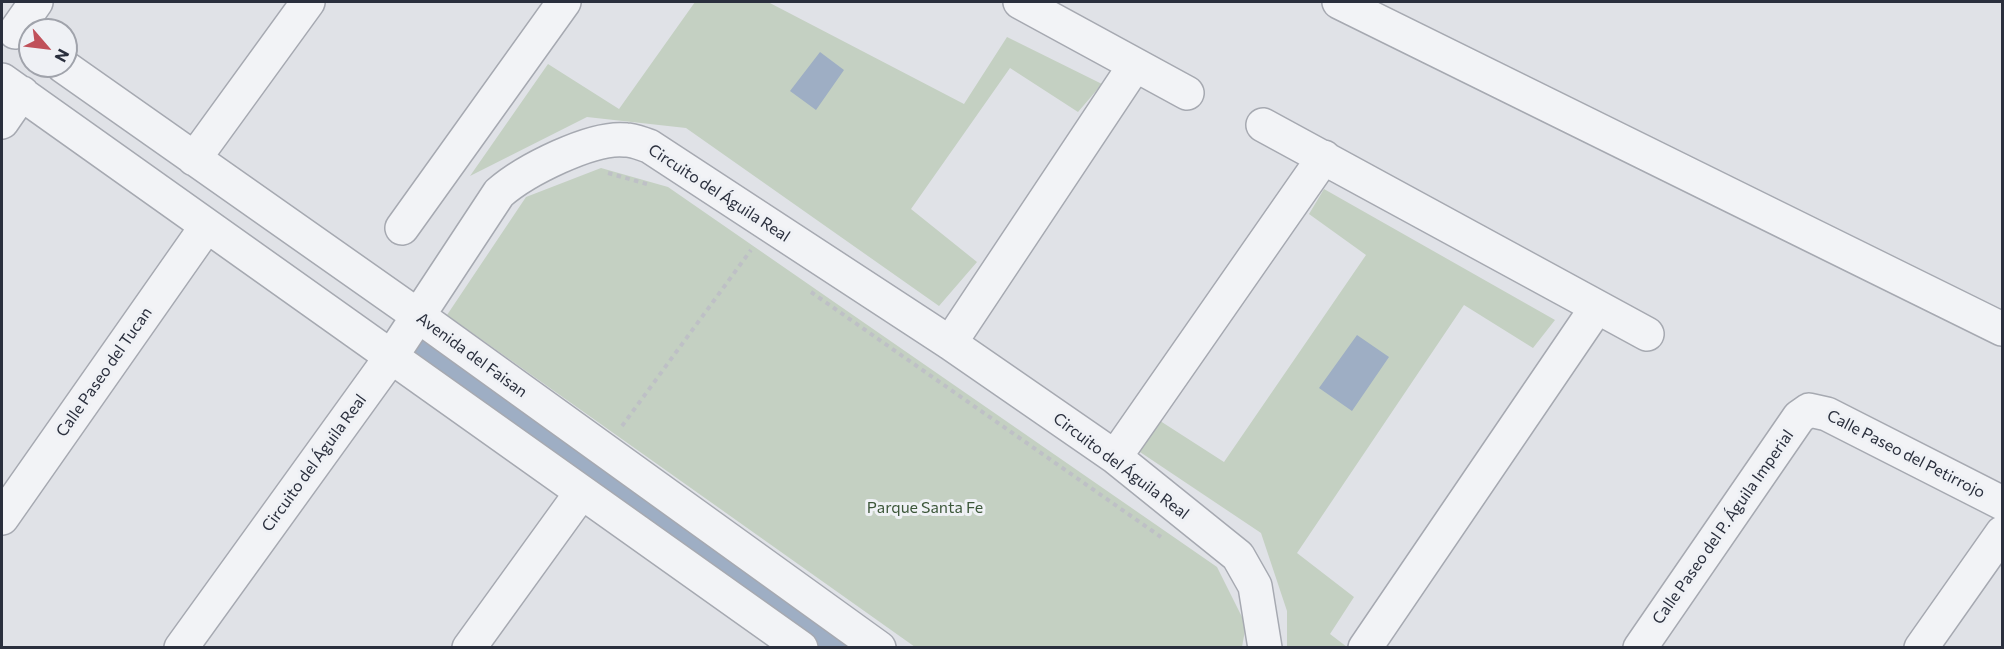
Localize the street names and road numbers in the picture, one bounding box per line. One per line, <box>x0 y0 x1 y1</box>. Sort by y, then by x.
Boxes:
street label: Circuito del Águila Real <box>645 140 793 246</box>
street label: Calle Paseo del Tucan <box>52 303 156 441</box>
street label: Avenida del Faisan <box>413 309 531 401</box>
street label: Circuito del Águila Real <box>258 391 370 535</box>
street label: Calle Paseo del Petirrojo <box>1824 406 1988 502</box>
street label: Circuito del Águila Real <box>1049 409 1193 523</box>
street label: Calle Paseo del P. Águila Imperial <box>1648 426 1798 628</box>

